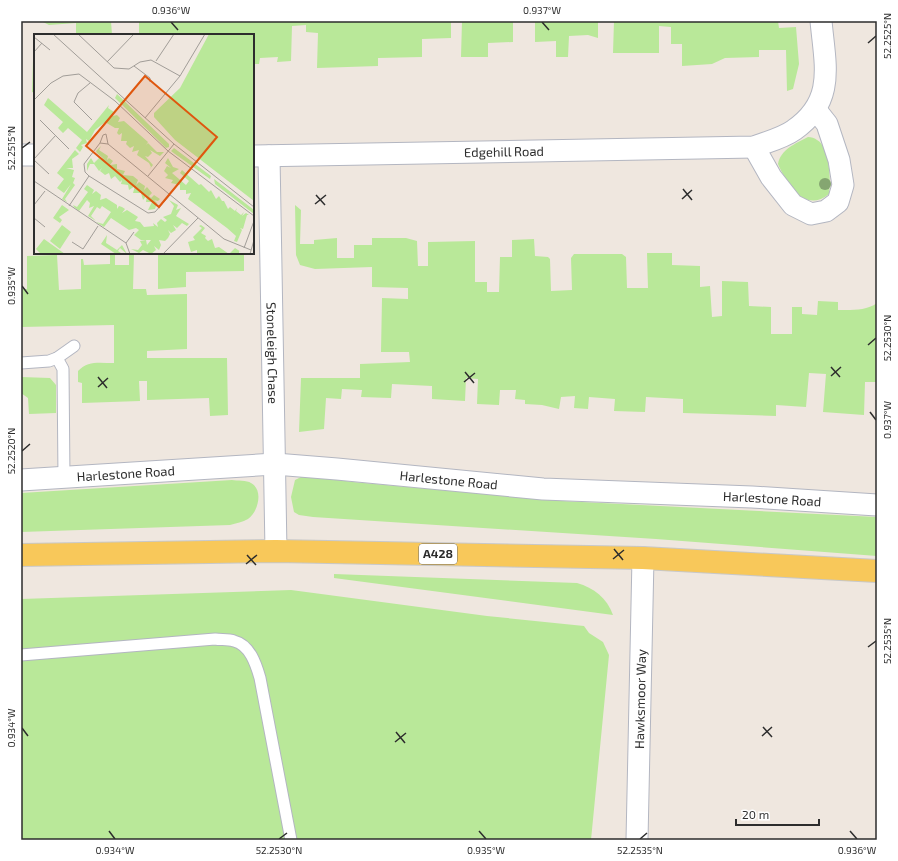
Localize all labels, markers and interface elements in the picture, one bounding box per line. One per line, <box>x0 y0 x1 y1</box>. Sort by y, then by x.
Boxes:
text: 0.936°W <box>152 4 191 16</box>
text: 0.937°W <box>523 4 561 16</box>
text: 52.2525°N <box>881 13 893 59</box>
inset map <box>34 34 254 254</box>
text: 52.2515°N <box>5 126 17 170</box>
street label: Edgehill Road <box>464 143 544 160</box>
text: 0.935°W <box>5 266 17 305</box>
street label: Stoneleigh Chase <box>264 302 281 404</box>
text: 52.2530°N <box>881 315 893 361</box>
text: 0.937°W <box>881 401 893 439</box>
text: 52.2520°N <box>5 428 17 474</box>
street label: Harlestone Road <box>76 462 175 484</box>
street label: Harlestone Road <box>399 467 498 493</box>
street label: Harlestone Road <box>723 488 822 509</box>
road number: A428 <box>419 544 457 564</box>
text: 52.2535°N <box>881 618 893 664</box>
street label: Hawksmoor Way <box>631 649 649 749</box>
text: 0.934°W <box>5 708 17 747</box>
scale bar <box>736 801 819 827</box>
text: 20 m <box>742 807 769 821</box>
text: 0.934°W <box>96 844 135 856</box>
text: 52.2530°N <box>256 844 302 856</box>
text: 0.935°W <box>467 844 506 856</box>
text: 52.2535°N <box>617 844 663 856</box>
text: 0.936°W <box>838 844 877 856</box>

